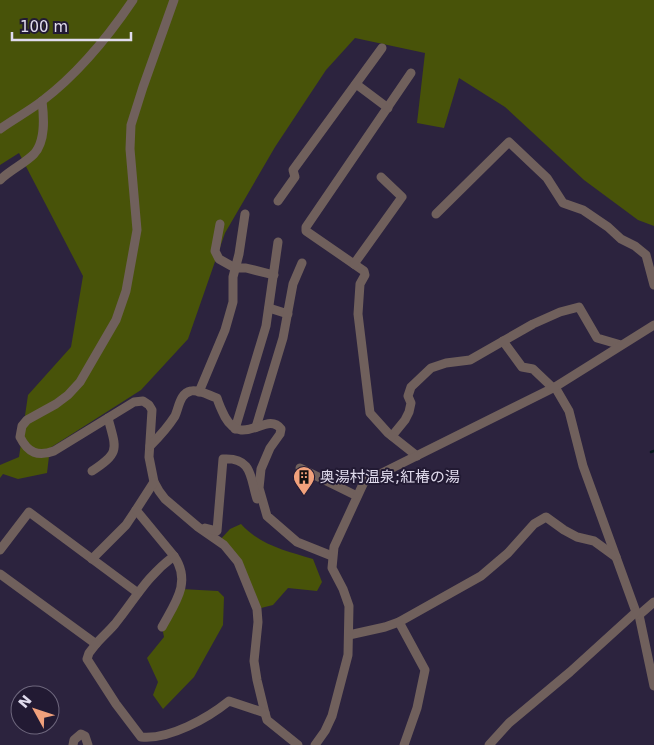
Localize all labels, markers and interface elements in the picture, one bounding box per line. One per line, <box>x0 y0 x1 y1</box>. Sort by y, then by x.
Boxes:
scale bar <box>12 10 131 42</box>
text: 100 m <box>20 18 68 36</box>
building icon: 奥湯村温泉;紅椿の湯 <box>292 465 316 496</box>
place label: 奥湯村温泉;紅椿の湯 <box>320 468 460 486</box>
north arrow <box>10 685 60 735</box>
text: N <box>15 692 35 711</box>

